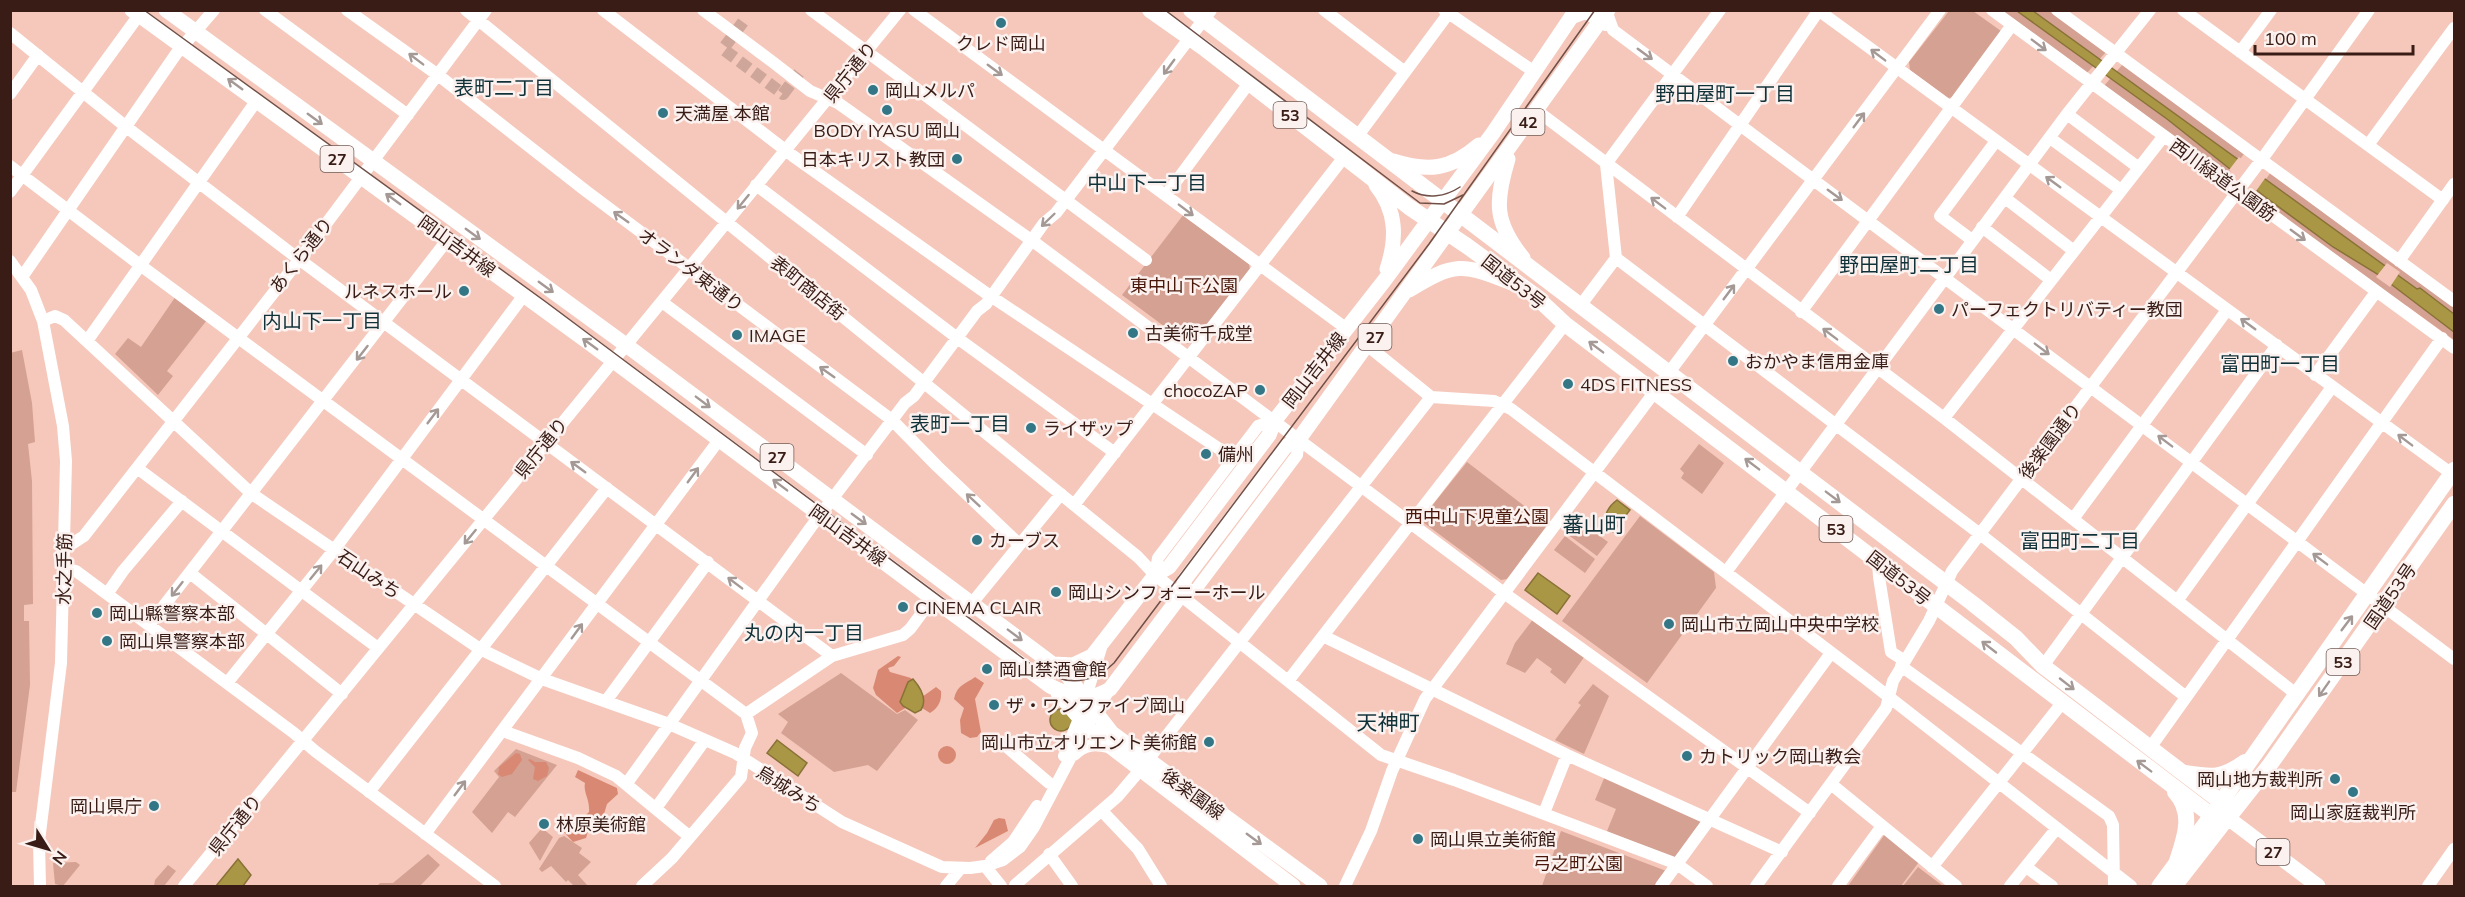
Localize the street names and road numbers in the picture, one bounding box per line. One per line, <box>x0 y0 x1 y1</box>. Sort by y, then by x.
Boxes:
street label: 県庁通り <box>818 37 882 107</box>
road number: 53 <box>1274 102 1306 128</box>
road number: 42 <box>1512 109 1544 135</box>
street label: 西川緑道公園筋 <box>2165 134 2281 226</box>
road number: 27 <box>320 146 354 172</box>
street label: 岡山吉井線 <box>414 210 500 282</box>
street label: あくら通り <box>264 212 338 298</box>
street label: オランダ東通り <box>634 223 748 317</box>
street label: 国道53号 <box>1477 250 1551 314</box>
street label: 表町商店街 <box>766 251 850 325</box>
road number: 27 <box>1358 324 1392 350</box>
street label: 岡山吉井線 <box>1277 327 1351 413</box>
street label: 後楽園通り <box>2014 398 2086 484</box>
street label: 県庁通り <box>509 413 573 483</box>
road number: 27 <box>760 444 794 470</box>
street label: 岡山吉井線 <box>805 499 891 571</box>
road number: 53 <box>1820 516 1852 542</box>
street label: 水之手筋 <box>52 533 76 605</box>
street label: 石山みち <box>333 544 405 604</box>
street label: 国道53号 <box>1862 546 1936 610</box>
street label: 国道53号 <box>2359 558 2421 634</box>
road number: 53 <box>2326 649 2360 675</box>
street label: 烏城みち <box>752 760 826 818</box>
street label: 後楽園線 <box>1157 764 1229 824</box>
street label: 県庁通り <box>203 790 267 860</box>
road number: 27 <box>2256 839 2290 865</box>

